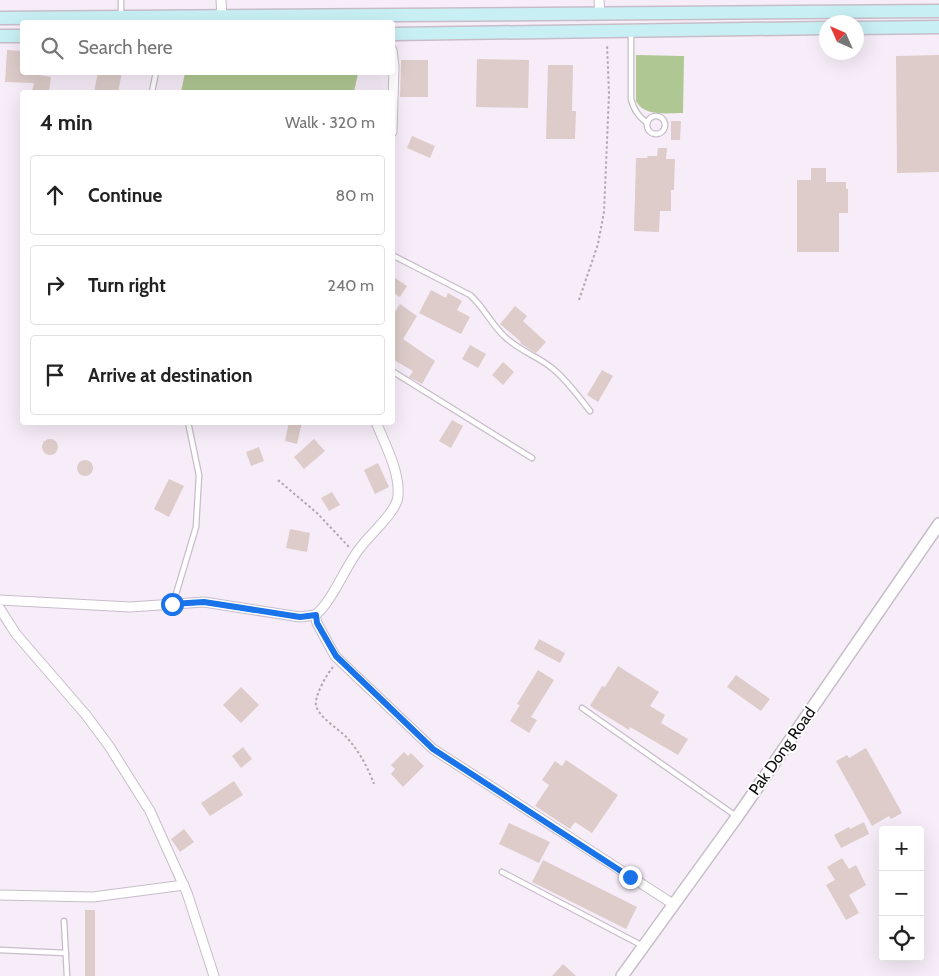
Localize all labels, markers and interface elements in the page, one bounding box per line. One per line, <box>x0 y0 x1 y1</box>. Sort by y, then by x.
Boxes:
north arrow <box>819 15 864 60</box>
search box <box>20 20 395 75</box>
icon: search <box>38 34 66 62</box>
text: Search here <box>78 36 172 59</box>
text: 4 min <box>40 110 93 135</box>
text: Walk · 320 m <box>285 113 375 132</box>
icon: ahead <box>41 181 69 209</box>
text: Continue <box>88 184 162 207</box>
text: 80 m <box>336 186 374 205</box>
icon: right <box>41 271 69 299</box>
text: Turn right <box>88 274 166 297</box>
text: 240 m <box>328 276 374 295</box>
icon: arrive <box>41 361 69 389</box>
text: Arrive at destination <box>88 364 252 387</box>
route start <box>161 593 184 616</box>
street label: Pak Dong Road <box>745 703 819 799</box>
map controls <box>879 826 924 961</box>
button: + <box>879 826 924 871</box>
route end <box>619 866 642 889</box>
button: − <box>879 871 924 916</box>
button: locate <box>879 916 924 961</box>

